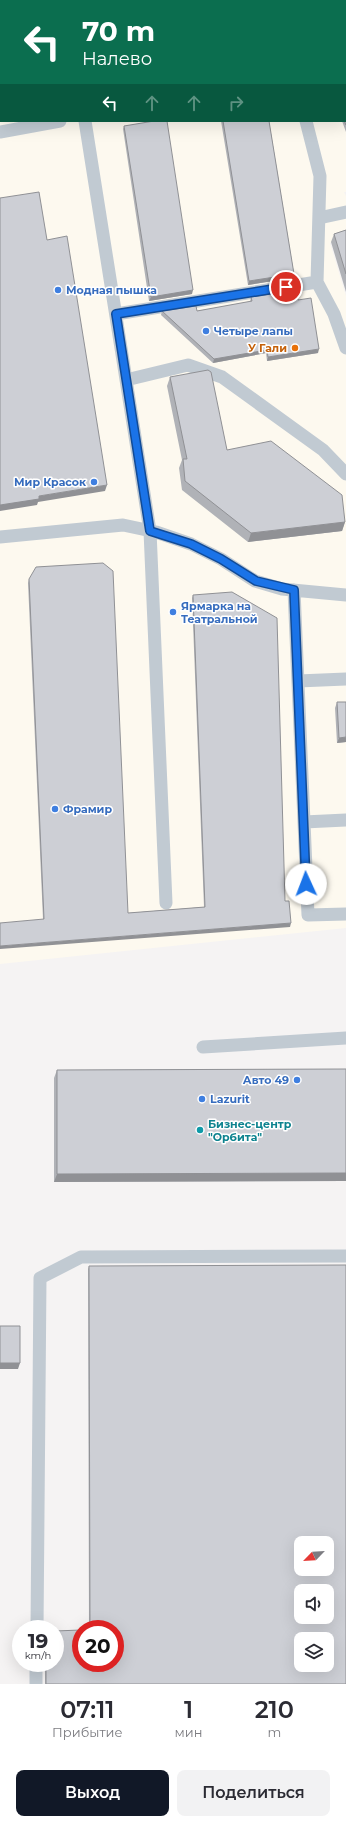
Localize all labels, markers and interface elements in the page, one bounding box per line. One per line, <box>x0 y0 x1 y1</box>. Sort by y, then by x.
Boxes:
text: 70 m <box>82 14 155 48</box>
icon: left <box>16 16 68 68</box>
text: Налево <box>82 48 152 70</box>
icon: left <box>99 92 121 114</box>
icon: ahead <box>141 92 163 114</box>
icon: ahead <box>183 92 205 114</box>
icon: right <box>225 92 247 114</box>
pin <box>269 270 303 304</box>
icon: arrive <box>275 276 297 298</box>
place label: Модная пышка <box>66 283 157 297</box>
marker: Модная пышка <box>53 285 63 295</box>
place label: Четыре лапы <box>214 324 293 338</box>
marker: Четыре лапы <box>201 326 211 336</box>
place label: У Гали <box>248 341 287 355</box>
marker: У Гали <box>290 343 300 353</box>
place label: Мир Красок <box>14 475 87 489</box>
marker: Мир Красок <box>89 477 99 487</box>
place label: Ярмарка на Театральной <box>181 599 258 626</box>
marker: Ярмарка на Театральной <box>168 607 178 617</box>
place label: Фрамир <box>63 802 112 816</box>
marker: Фрамир <box>50 804 60 814</box>
position arrow <box>285 863 327 905</box>
place label: Авто 49 <box>243 1073 289 1087</box>
marker: Авто 49 <box>292 1075 302 1085</box>
place label: Lazurit <box>210 1092 250 1106</box>
marker: Lazurit <box>197 1094 207 1104</box>
place label: Бизнес-центр "Орбита" <box>208 1117 292 1144</box>
marker: Бизнес-центр "Орбита" <box>195 1125 205 1135</box>
north arrow <box>294 1536 334 1576</box>
map controls <box>294 1536 334 1672</box>
button: sound <box>294 1584 334 1624</box>
speed limit sign: 20 <box>72 1620 124 1672</box>
text: 19 <box>28 1629 48 1653</box>
button: layers <box>294 1632 334 1672</box>
text: km/h <box>25 1649 51 1662</box>
text: 07:11 <box>60 1695 114 1724</box>
text: 1 <box>184 1695 193 1724</box>
text: 210 <box>255 1695 294 1724</box>
text: Прибытие <box>52 1724 123 1740</box>
text: мин <box>175 1724 203 1740</box>
text: m <box>267 1724 281 1740</box>
button: Выход <box>16 1770 169 1816</box>
button: Поделиться <box>177 1770 330 1816</box>

